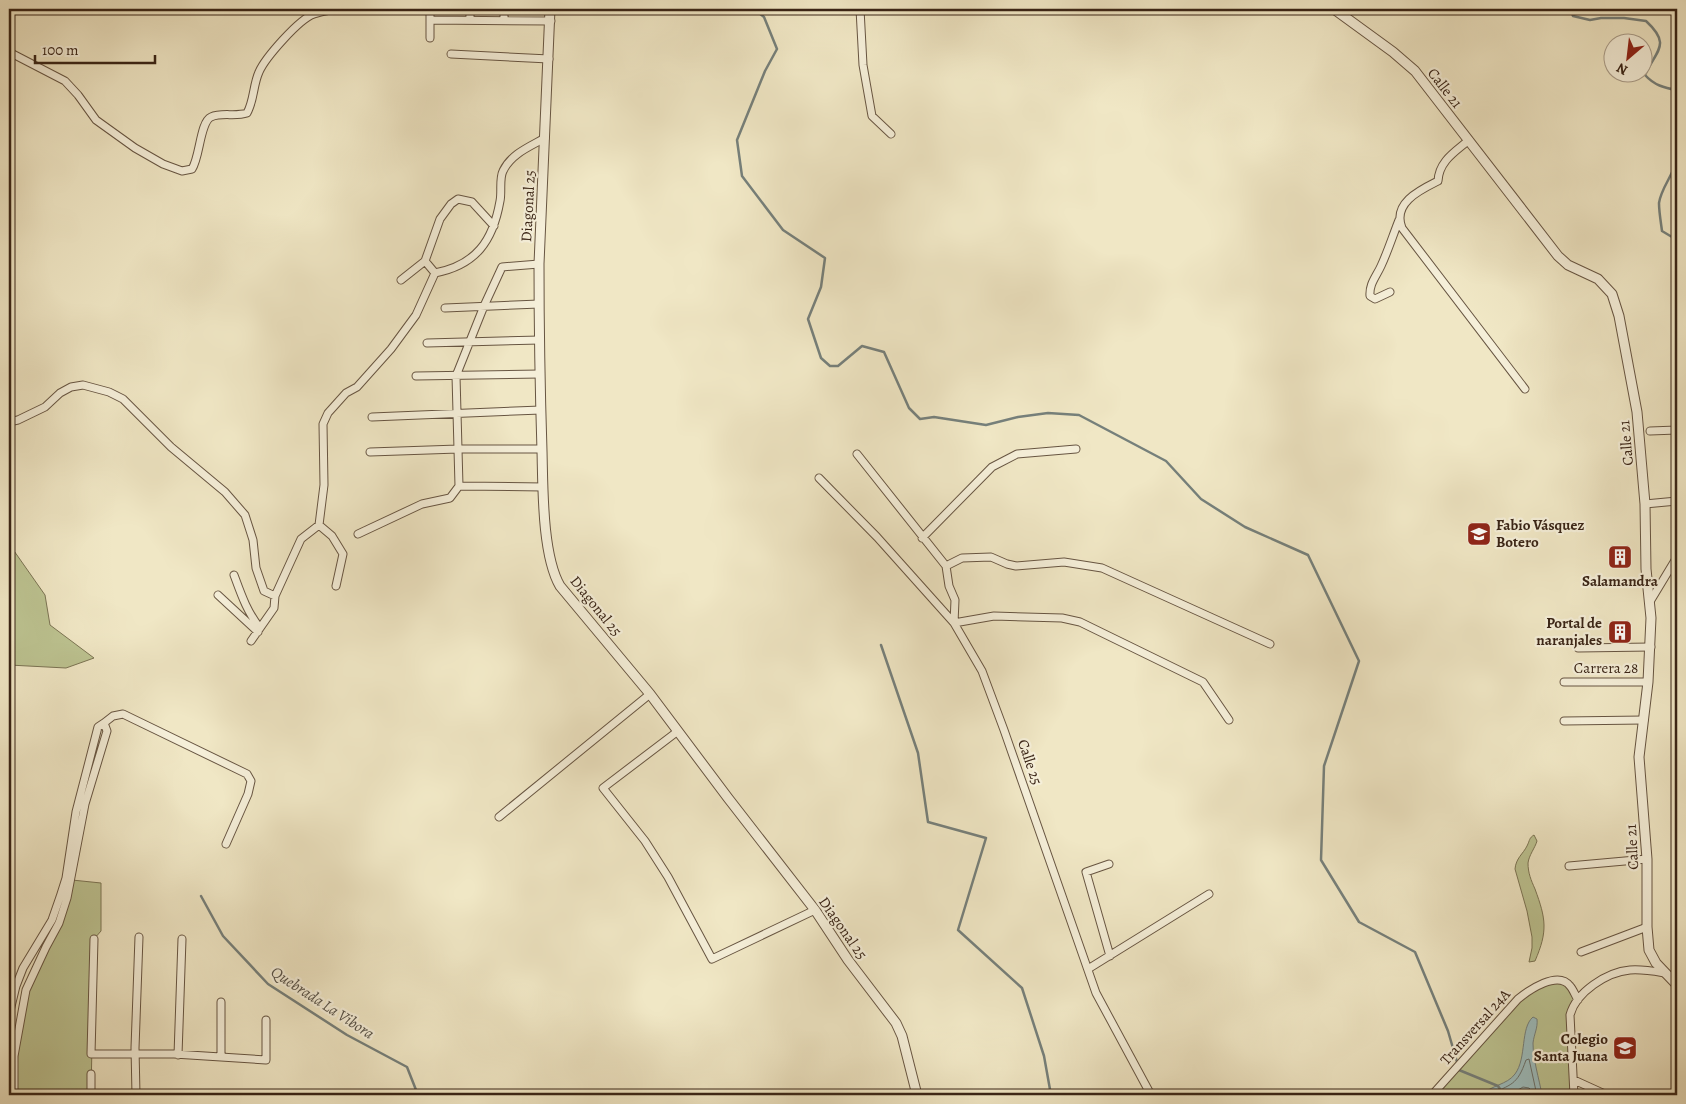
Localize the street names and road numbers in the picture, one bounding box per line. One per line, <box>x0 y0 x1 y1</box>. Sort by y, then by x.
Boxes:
street label: Calle 21 <box>1423 64 1467 112</box>
street label: Diagonal 25 <box>516 169 540 243</box>
street label: Calle 21 <box>1614 419 1638 467</box>
street label: Diagonal 25 <box>566 572 626 640</box>
street label: Carrera 28 <box>1574 658 1638 678</box>
street label: Calle 25 <box>1013 737 1047 787</box>
street label: Calle 21 <box>1621 824 1643 870</box>
street label: Diagonal 25 <box>814 893 872 963</box>
street label: Transversal 24A <box>1436 985 1515 1069</box>

